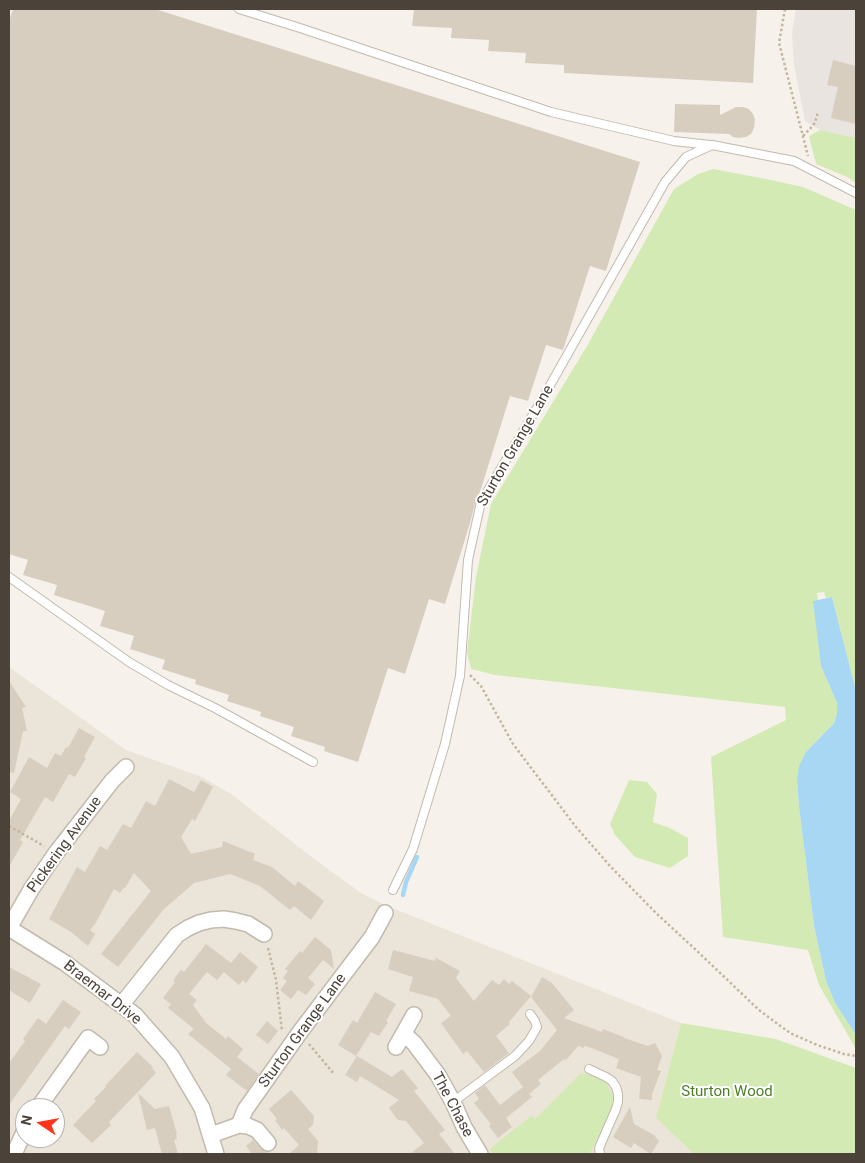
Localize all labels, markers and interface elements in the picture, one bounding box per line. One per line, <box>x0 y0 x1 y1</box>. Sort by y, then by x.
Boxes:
street label: Sturton Grange Lane <box>474 382 558 510</box>
street label: Pickering Avenue <box>24 793 106 897</box>
street label: Braemar Drive <box>59 957 145 1029</box>
street label: Sturton Grange Lane <box>255 970 351 1092</box>
street label: The Chase <box>427 1070 477 1140</box>
park label: Sturton Wood <box>681 1083 773 1101</box>
north arrow <box>15 1098 65 1148</box>
text: N <box>17 1114 35 1127</box>

